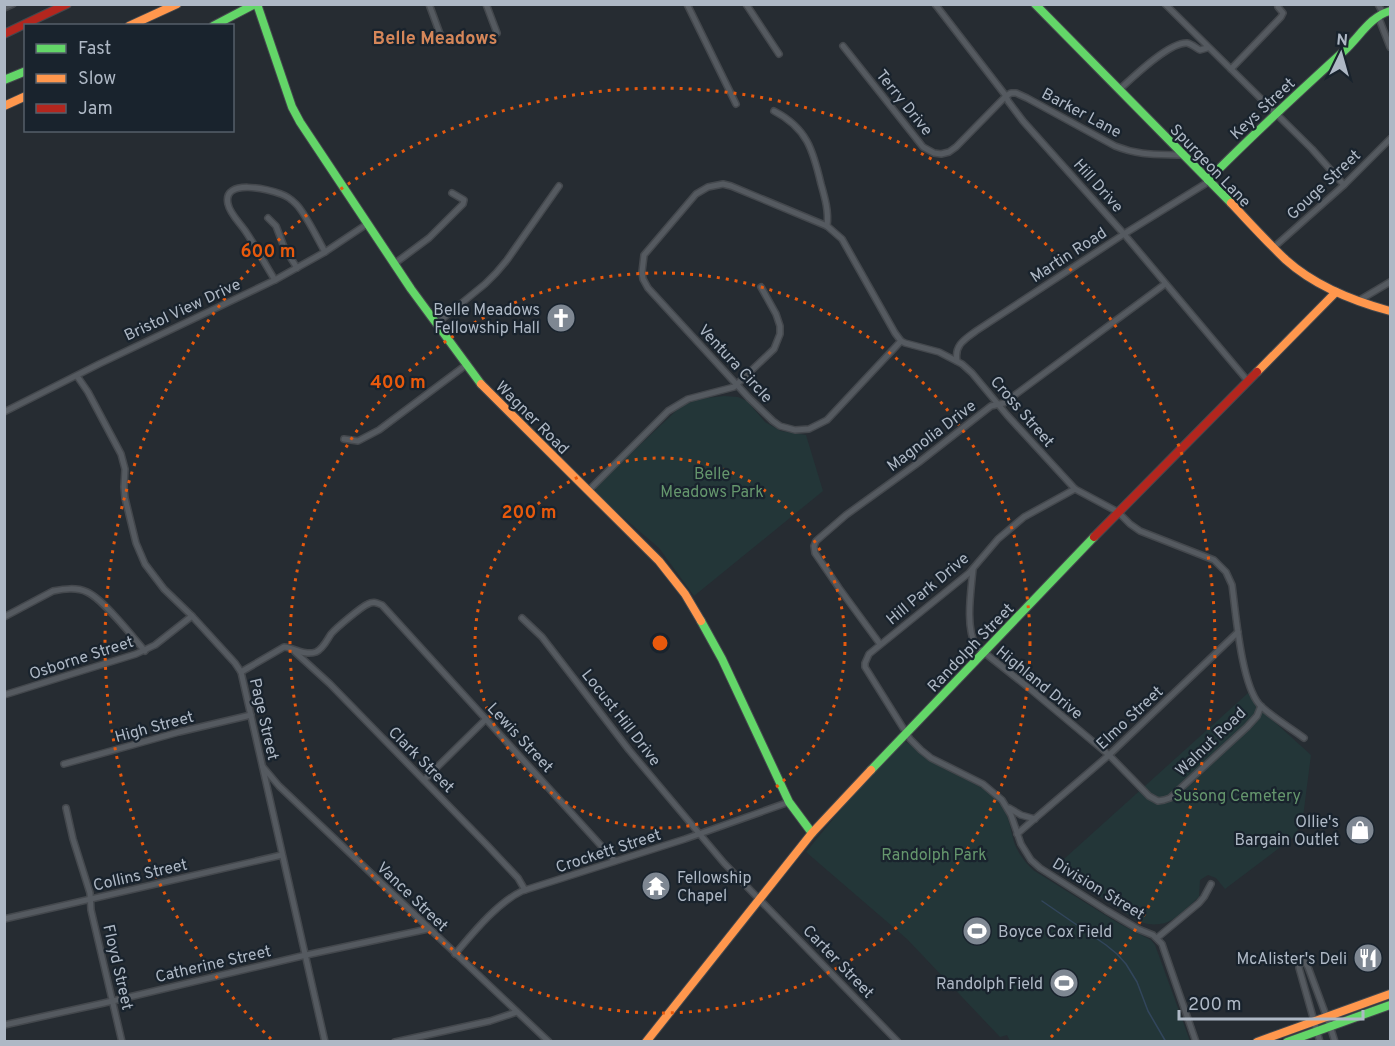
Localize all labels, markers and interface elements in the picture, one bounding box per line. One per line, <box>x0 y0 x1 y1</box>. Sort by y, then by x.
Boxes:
legend <box>24 24 234 132</box>
north arrow <box>1311 24 1371 84</box>
district label: Belle Meadows <box>373 28 497 51</box>
text: N <box>1336 31 1349 52</box>
text: Fast <box>78 38 111 61</box>
street label: Terry Drive <box>871 66 936 140</box>
text: Slow <box>78 68 116 91</box>
street label: Keys Street <box>1227 74 1300 145</box>
street label: Barker Lane <box>1038 84 1124 143</box>
text: Jam <box>78 98 113 121</box>
street label: Spurgeon Lane <box>1165 120 1254 212</box>
street label: Gouge Street <box>1283 146 1366 225</box>
street label: Hill Drive <box>1068 155 1127 217</box>
street label: Martin Road <box>1027 224 1111 288</box>
text: 600 m <box>240 241 296 264</box>
street label: Bristol View Drive <box>121 275 244 347</box>
place label: Belle Meadows Fellowship Hall <box>433 301 540 339</box>
church icon: Belle Meadows Fellowship Hall <box>545 302 577 334</box>
street label: Ventura Circle <box>693 321 776 408</box>
text: 400 m <box>370 372 426 395</box>
street label: Cross Street <box>985 373 1058 452</box>
street label: Wagner Road <box>491 377 573 459</box>
street label: Magnolia Drive <box>884 397 981 477</box>
park label: Belle Meadows Park <box>660 465 764 503</box>
text: 200 m <box>501 502 557 525</box>
street label: Hill Park Drive <box>883 549 974 630</box>
street label: Randolph Street <box>924 600 1019 697</box>
street label: Osborne Street <box>27 633 136 685</box>
centre of rings <box>650 633 670 653</box>
street label: Highland Drive <box>991 642 1086 725</box>
street label: Locust Hill Drive <box>576 666 664 771</box>
street label: Page Street <box>244 676 282 763</box>
street label: Elmo Street <box>1093 682 1168 755</box>
street label: Lewis Street <box>482 699 557 777</box>
street label: Walnut Road <box>1172 704 1251 781</box>
street label: High Street <box>113 708 196 748</box>
street label: Clark Street <box>383 723 458 798</box>
park label: Susong Cemetery <box>1173 787 1301 807</box>
place label: Ollie's Bargain Outlet <box>1234 813 1339 851</box>
shop icon: Ollie's Bargain Outlet <box>1344 814 1376 846</box>
street label: Crockett Street <box>553 825 664 878</box>
park label: Randolph Park <box>881 846 987 866</box>
street label: Division Street <box>1048 854 1148 925</box>
street label: Collins Street <box>91 855 190 897</box>
street label: Vance Street <box>372 858 452 936</box>
place label: Fellowship Chapel <box>677 869 751 907</box>
temple icon: Fellowship Chapel <box>640 870 672 902</box>
sports icon: Boyce Cox Field <box>961 915 993 947</box>
street label: Carter Street <box>798 922 877 1003</box>
street label: Floyd Street <box>97 923 137 1012</box>
place label: Boyce Cox Field <box>998 923 1112 943</box>
street label: Catherine Street <box>154 942 273 988</box>
restaurant icon: McAlister's Deli <box>1352 942 1384 974</box>
place label: McAlister's Deli <box>1236 950 1347 970</box>
sports icon: Randolph Field <box>1048 967 1080 999</box>
place label: Randolph Field <box>936 975 1043 995</box>
scale bar <box>1179 983 1364 1021</box>
text: 200 m <box>1188 994 1241 1017</box>

